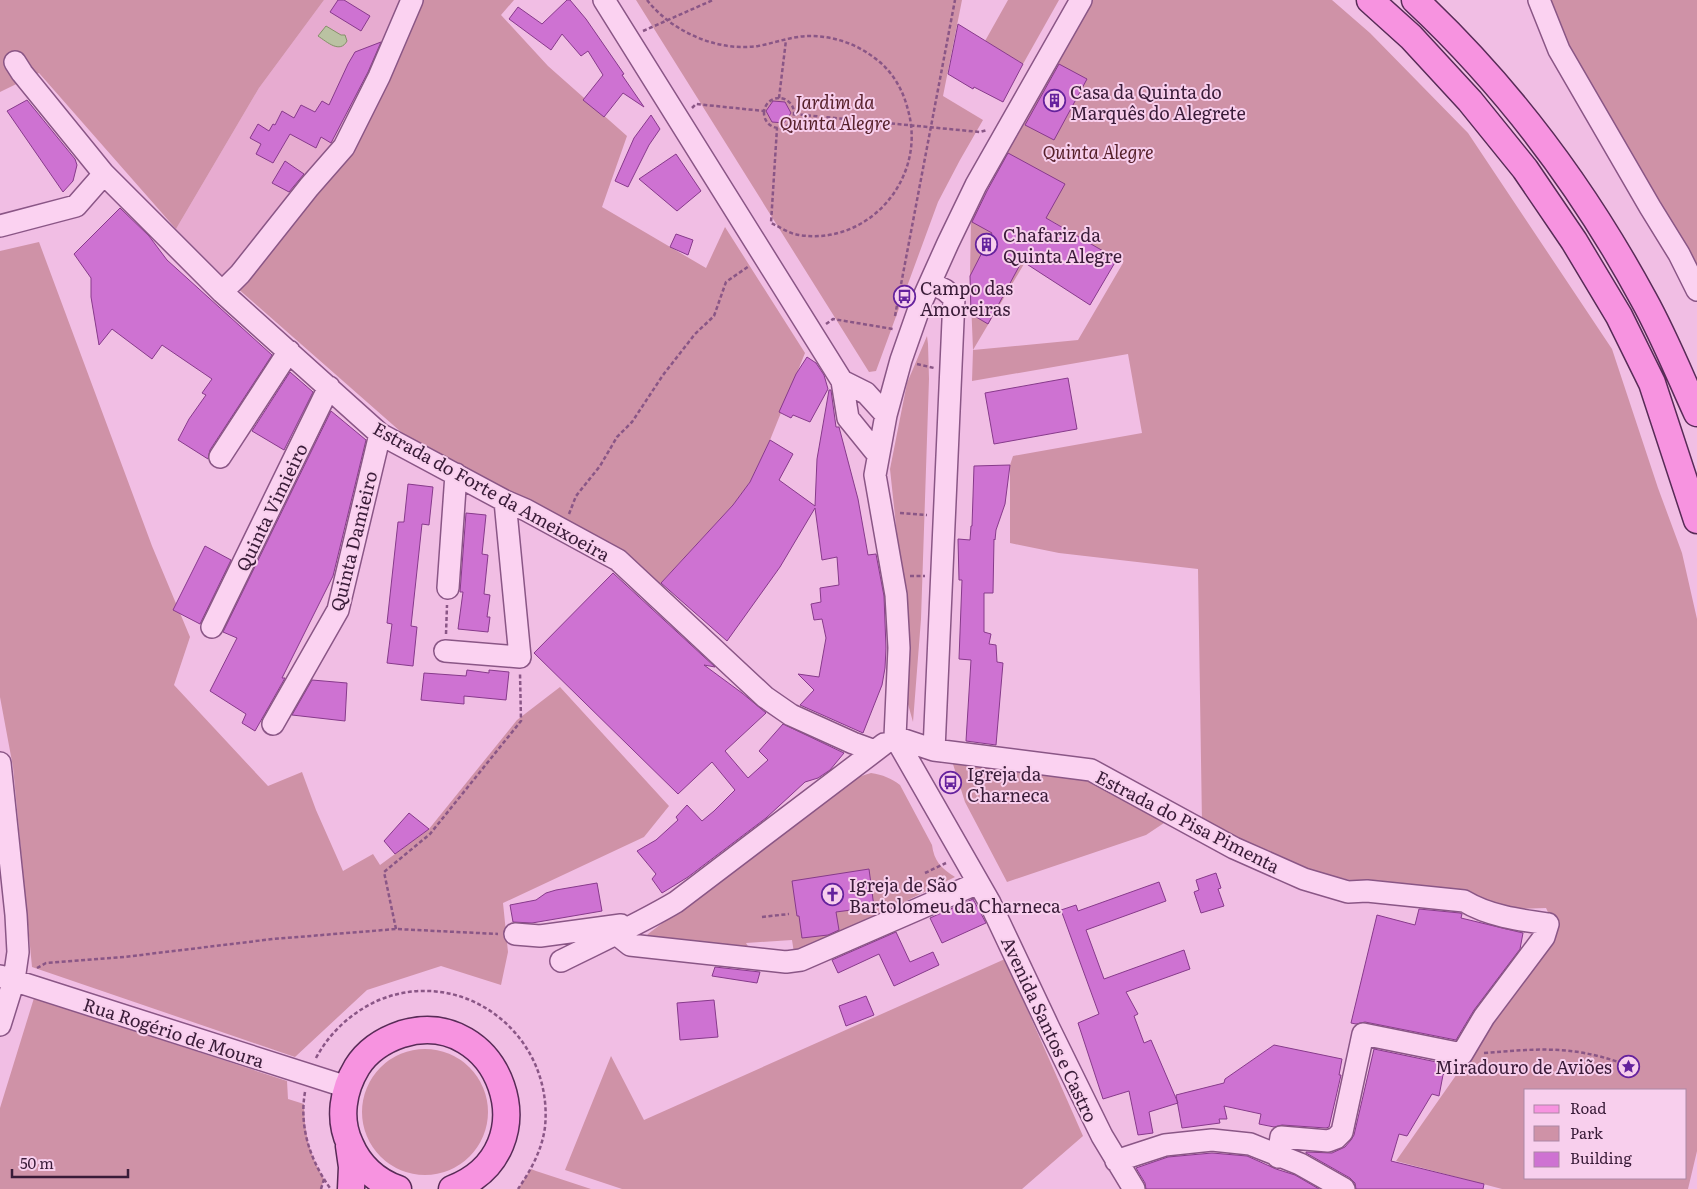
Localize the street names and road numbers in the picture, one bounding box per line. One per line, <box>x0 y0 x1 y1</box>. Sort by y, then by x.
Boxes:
street label: Estrada do Forte da Ameixoeira <box>369 414 616 568</box>
street label: Quinta Vimieiro <box>228 438 314 576</box>
street label: Quinta Damieiro <box>323 468 383 614</box>
street label: Estrada do Pisa Pimenta <box>1091 763 1285 879</box>
street label: Avenida Santos e Castro <box>995 932 1105 1126</box>
street label: Rua Rogério de Moura <box>80 990 268 1074</box>

